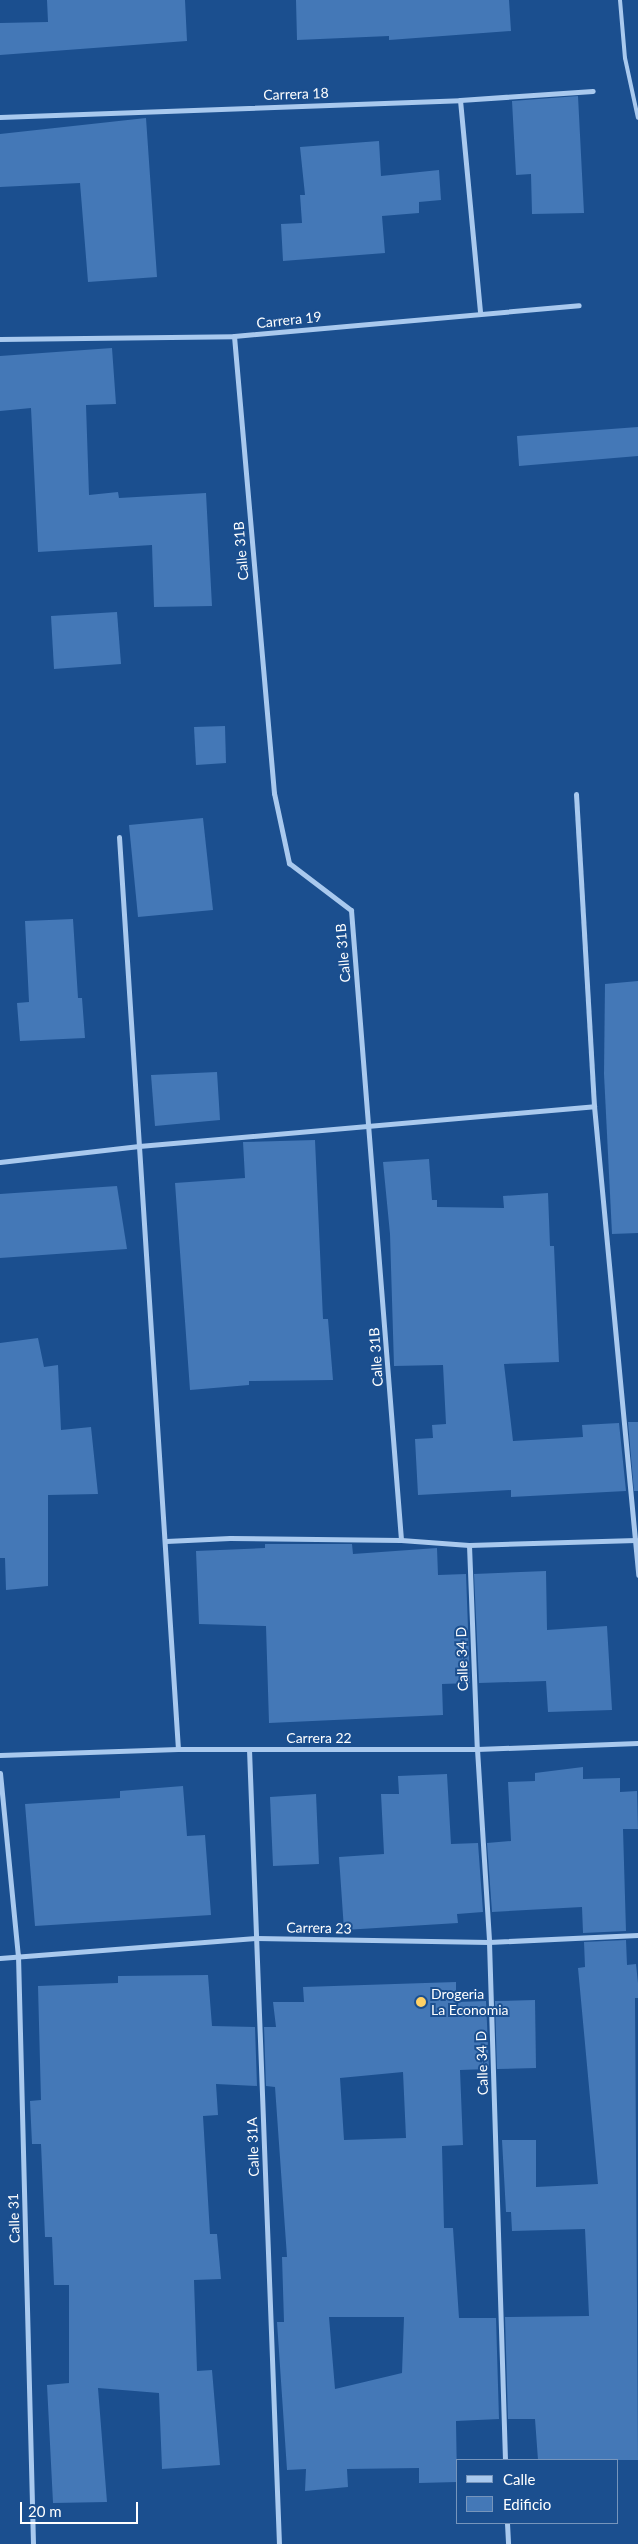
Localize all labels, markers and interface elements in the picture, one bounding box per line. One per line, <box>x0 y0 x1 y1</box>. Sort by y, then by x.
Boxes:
street label: Carrera 18 <box>263 84 329 104</box>
street label: Carrera 19 <box>256 308 322 332</box>
street label: Calle 31B <box>230 521 252 581</box>
street label: Calle 31B <box>332 923 354 983</box>
street label: Calle 31B <box>366 1327 386 1387</box>
street label: Calle 34 D <box>452 1627 472 1691</box>
street label: Carrera 22 <box>286 1730 352 1746</box>
street label: Carrera 23 <box>286 1919 352 1937</box>
place label: Drogeria La Economia <box>431 1986 509 2018</box>
marker: Drogeria La Economia <box>415 1996 427 2008</box>
street label: Calle 34 D <box>472 2031 492 2095</box>
street label: Calle 31A <box>244 2117 262 2177</box>
street label: Calle 31 <box>5 2193 23 2243</box>
legend <box>456 2459 618 2524</box>
text: Calle <box>503 2470 535 2488</box>
scale bar <box>22 2492 140 2524</box>
text: Edificio <box>503 2495 551 2513</box>
text: 20 m <box>28 2502 62 2520</box>

